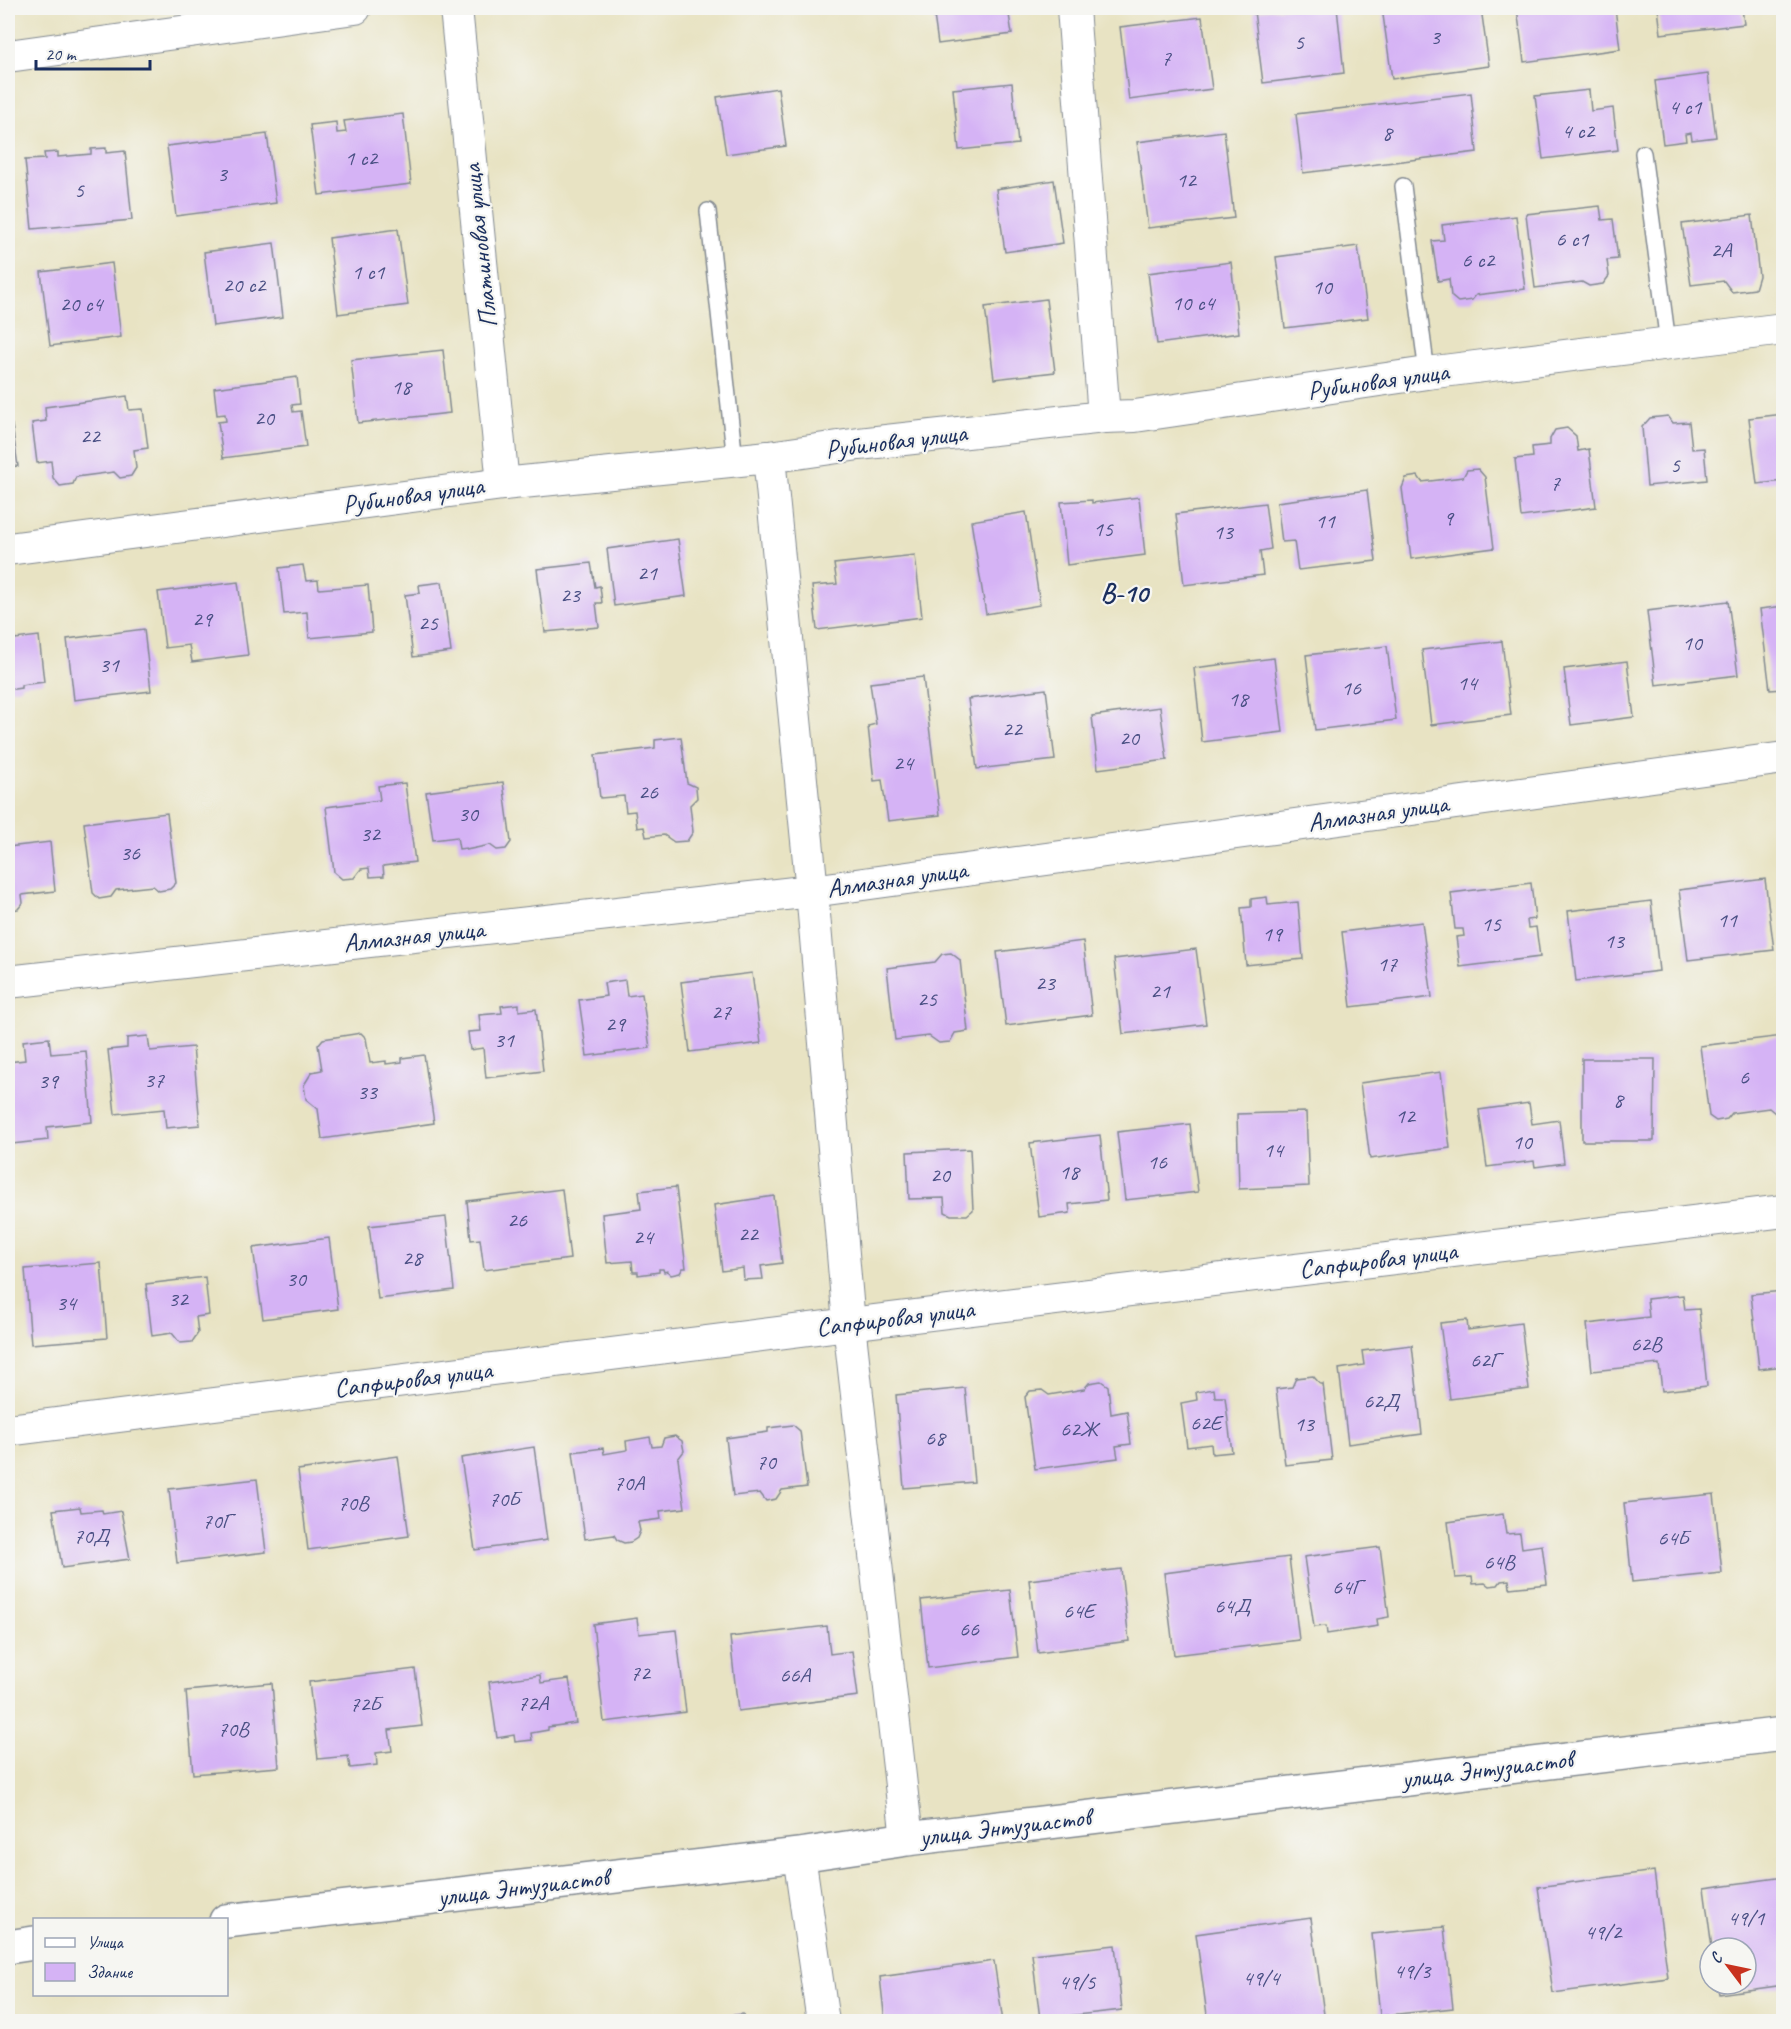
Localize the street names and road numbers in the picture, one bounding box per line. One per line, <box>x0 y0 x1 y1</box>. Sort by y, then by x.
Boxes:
street label: Платиновая улица <box>455 161 505 329</box>
street label: Рубиновая улица <box>1305 355 1452 407</box>
street label: Рубиновая улица <box>824 416 970 466</box>
street label: Рубиновая улица <box>340 469 487 521</box>
street label: Алмазная улица <box>1306 786 1453 839</box>
street label: Алмазная улица <box>825 852 972 905</box>
street label: Алмазная улица <box>342 912 488 960</box>
street label: Сапфировая улица <box>1297 1234 1460 1286</box>
street label: Сапфировая улица <box>814 1292 977 1344</box>
street label: Сапфировая улица <box>332 1353 495 1405</box>
street label: улица Энтузиастов <box>1398 1742 1579 1796</box>
street label: улица Энтузиастов <box>916 1800 1097 1854</box>
street label: улица Энтузиастов <box>434 1860 615 1914</box>

